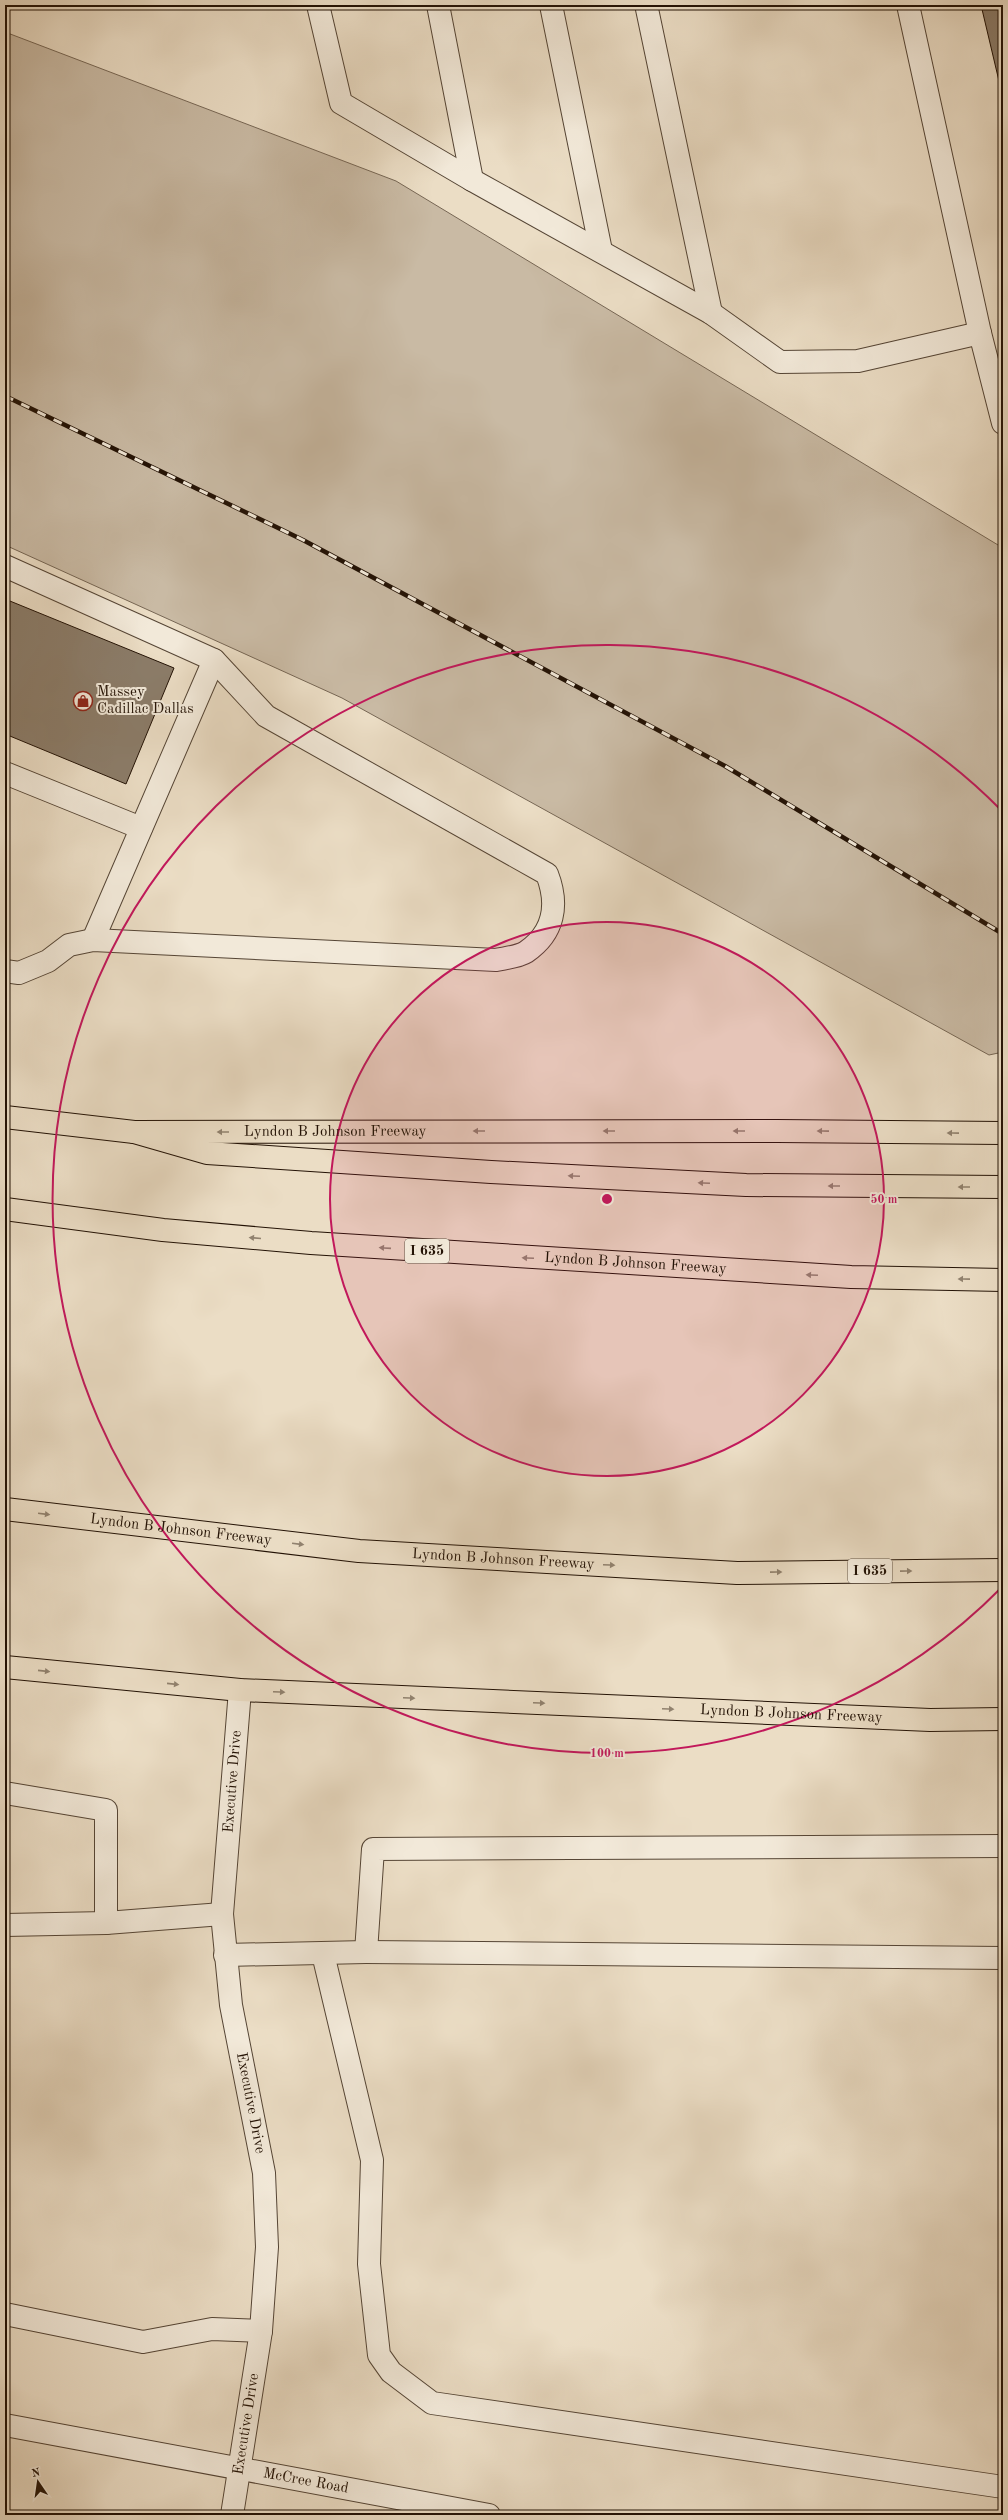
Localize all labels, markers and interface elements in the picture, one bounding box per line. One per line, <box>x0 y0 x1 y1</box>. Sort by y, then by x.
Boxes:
place label: Massey Cadillac Dallas <box>97 685 194 717</box>
shop icon: Massey Cadillac Dallas <box>72 690 94 712</box>
street label: Lyndon B Johnson Freeway <box>244 1124 427 1139</box>
one-way arrow <box>472 1128 485 1134</box>
one-way arrow <box>602 1128 615 1134</box>
one-way arrow <box>732 1128 745 1134</box>
one-way arrow <box>816 1128 829 1134</box>
one-way arrow <box>216 1129 229 1135</box>
one-way arrow <box>946 1130 959 1136</box>
one-way arrow <box>568 1173 580 1180</box>
one-way arrow <box>697 1180 710 1186</box>
one-way arrow <box>827 1183 840 1189</box>
one-way arrow <box>957 1184 970 1190</box>
centre of rings <box>600 1192 614 1206</box>
text: 50 m <box>871 1193 898 1206</box>
one-way arrow <box>249 1235 261 1242</box>
road number: I 635 <box>405 1239 449 1263</box>
one-way arrow <box>378 1245 391 1252</box>
street label: Lyndon B Johnson Freeway <box>544 1250 727 1277</box>
one-way arrow <box>522 1255 534 1262</box>
one-way arrow <box>806 1272 818 1279</box>
one-way arrow <box>957 1276 970 1282</box>
one-way arrow <box>38 1511 50 1517</box>
street label: Lyndon B Johnson Freeway <box>89 1512 272 1548</box>
one-way arrow <box>292 1541 304 1547</box>
street label: Lyndon B Johnson Freeway <box>412 1547 595 1572</box>
road number: I 635 <box>848 1559 892 1583</box>
one-way arrow <box>603 1562 615 1569</box>
one-way arrow <box>900 1568 913 1574</box>
one-way arrow <box>770 1569 783 1575</box>
one-way arrow <box>38 1668 50 1674</box>
one-way arrow <box>167 1680 179 1687</box>
one-way arrow <box>273 1689 286 1695</box>
one-way arrow <box>403 1694 415 1701</box>
one-way arrow <box>533 1700 546 1706</box>
street label: Lyndon B Johnson Freeway <box>700 1703 883 1725</box>
one-way arrow <box>662 1705 674 1712</box>
street label: Executive Drive <box>221 1730 244 1834</box>
text: 100 m <box>590 1748 624 1760</box>
street label: Executive Drive <box>233 2051 267 2155</box>
street label: Executive Drive <box>231 2372 262 2476</box>
north arrow <box>18 2462 58 2502</box>
street label: McCree Road <box>262 2466 350 2496</box>
text: N <box>31 2467 42 2480</box>

